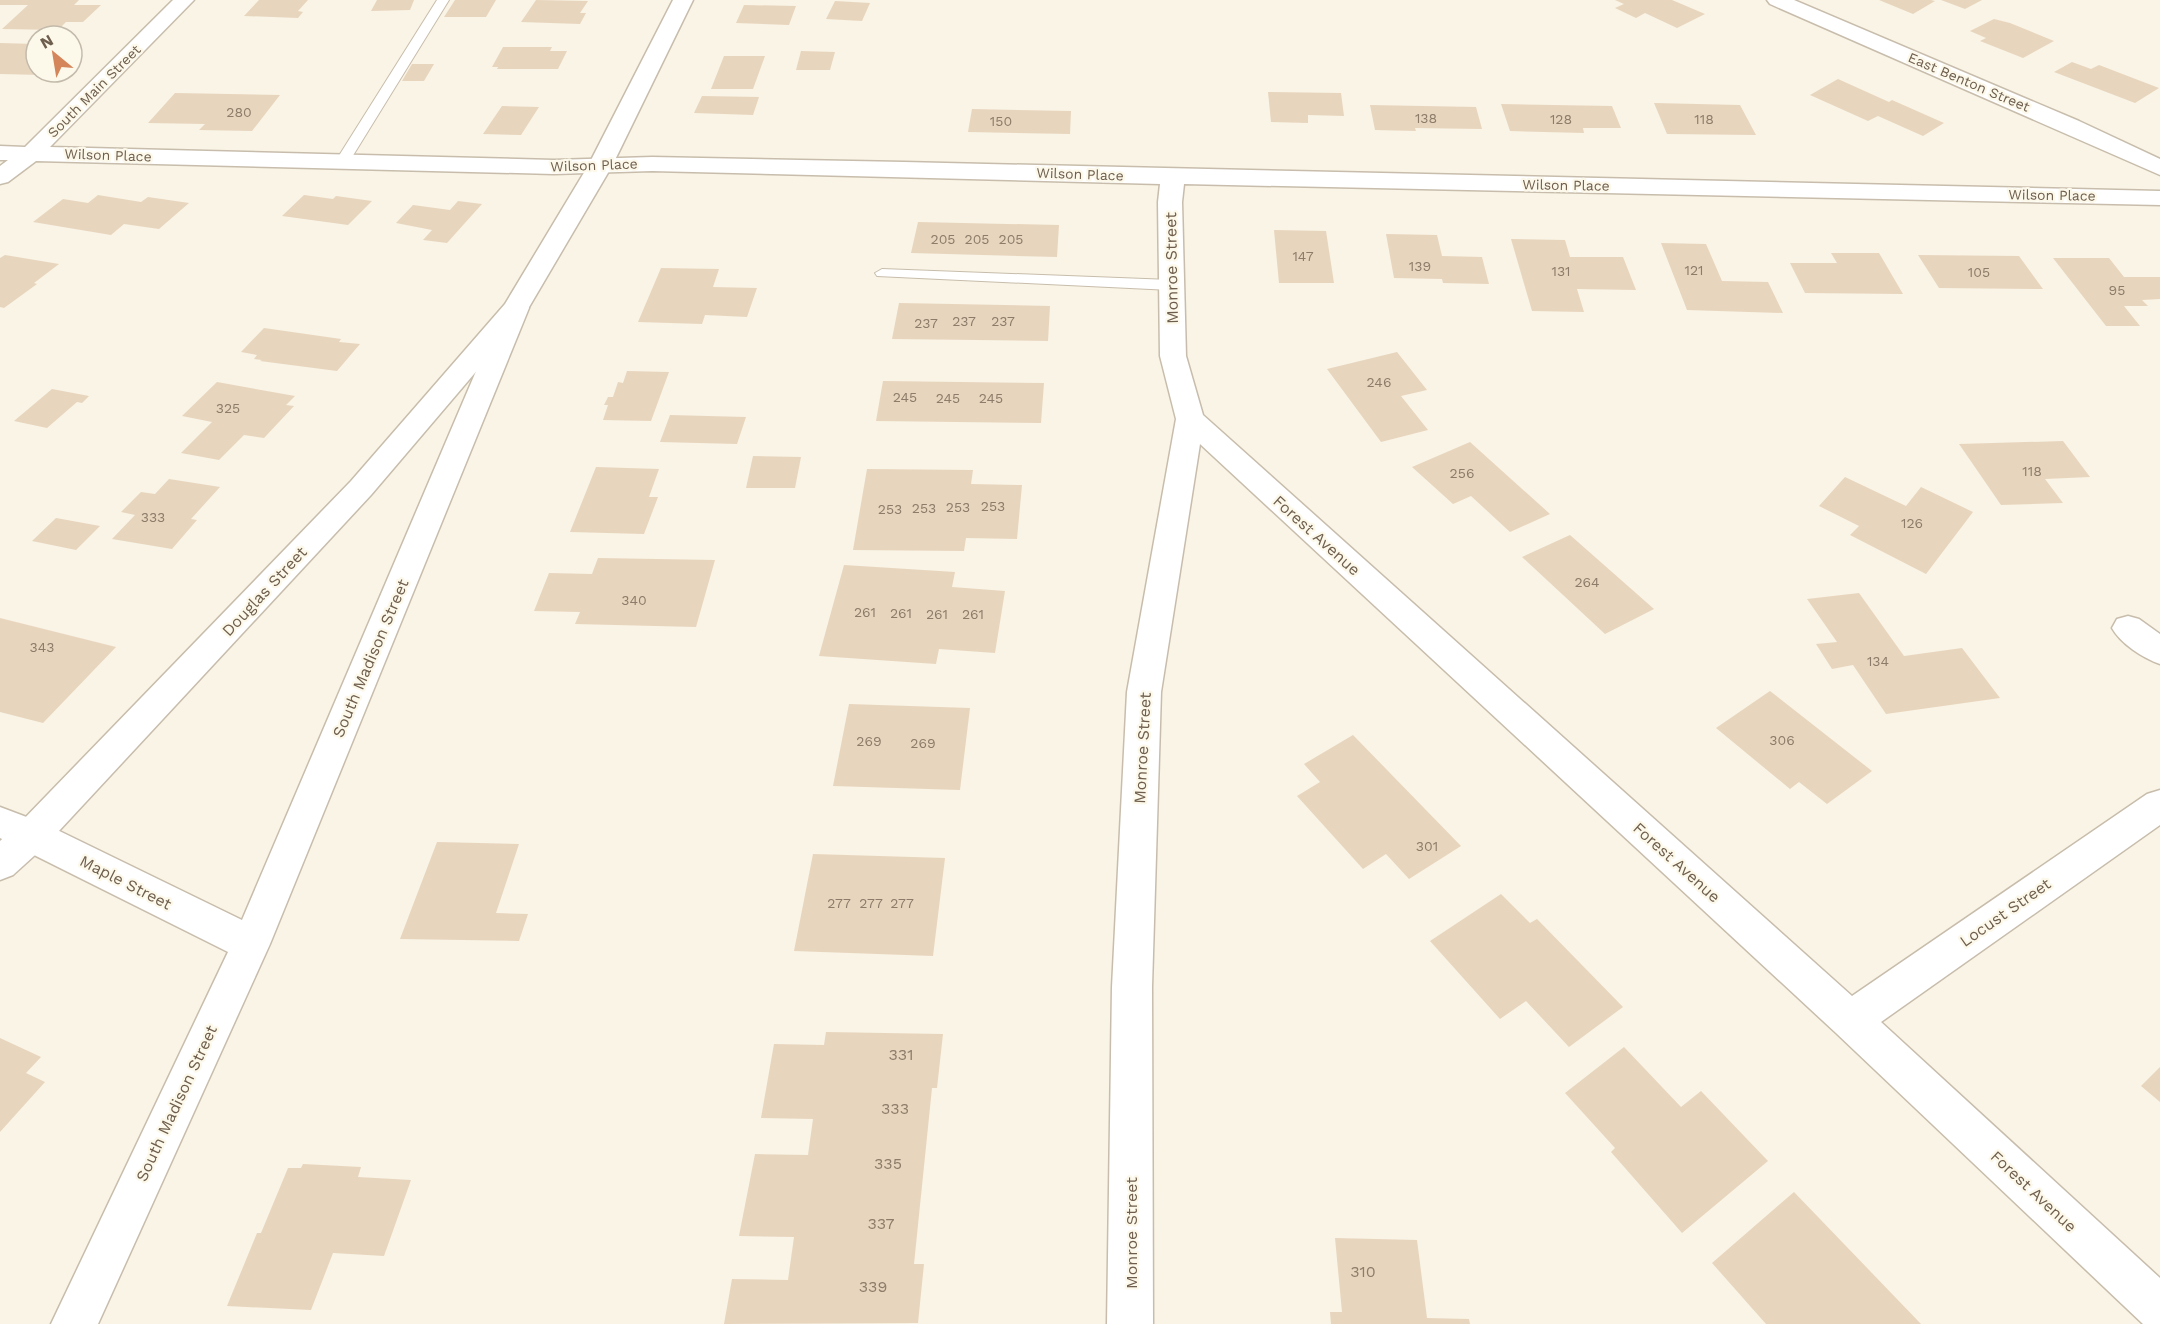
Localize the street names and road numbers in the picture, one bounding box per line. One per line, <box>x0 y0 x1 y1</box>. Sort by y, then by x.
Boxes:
street label: South Main Street <box>44 41 144 141</box>
street label: East Benton Street <box>1906 49 2032 115</box>
street label: Wilson Place <box>64 145 152 165</box>
street label: Wilson Place <box>550 155 638 175</box>
street label: Wilson Place <box>1036 164 1124 184</box>
street label: Wilson Place <box>1522 176 1610 194</box>
street label: Wilson Place <box>2008 186 2096 204</box>
street label: Monroe Street <box>1161 212 1182 324</box>
street label: Forest Avenue <box>1269 491 1364 579</box>
street label: Douglas Street <box>218 542 311 640</box>
street label: South Madison Street <box>328 576 413 740</box>
street label: Monroe Street <box>1130 691 1155 804</box>
street label: Forest Avenue <box>1629 818 1724 906</box>
street label: Maple Street <box>77 851 175 914</box>
street label: Locust Street <box>1956 874 2055 951</box>
street label: South Madison Street <box>132 1022 221 1184</box>
street label: Forest Avenue <box>1987 1147 2081 1236</box>
street label: Monroe Street <box>1122 1177 1141 1289</box>

